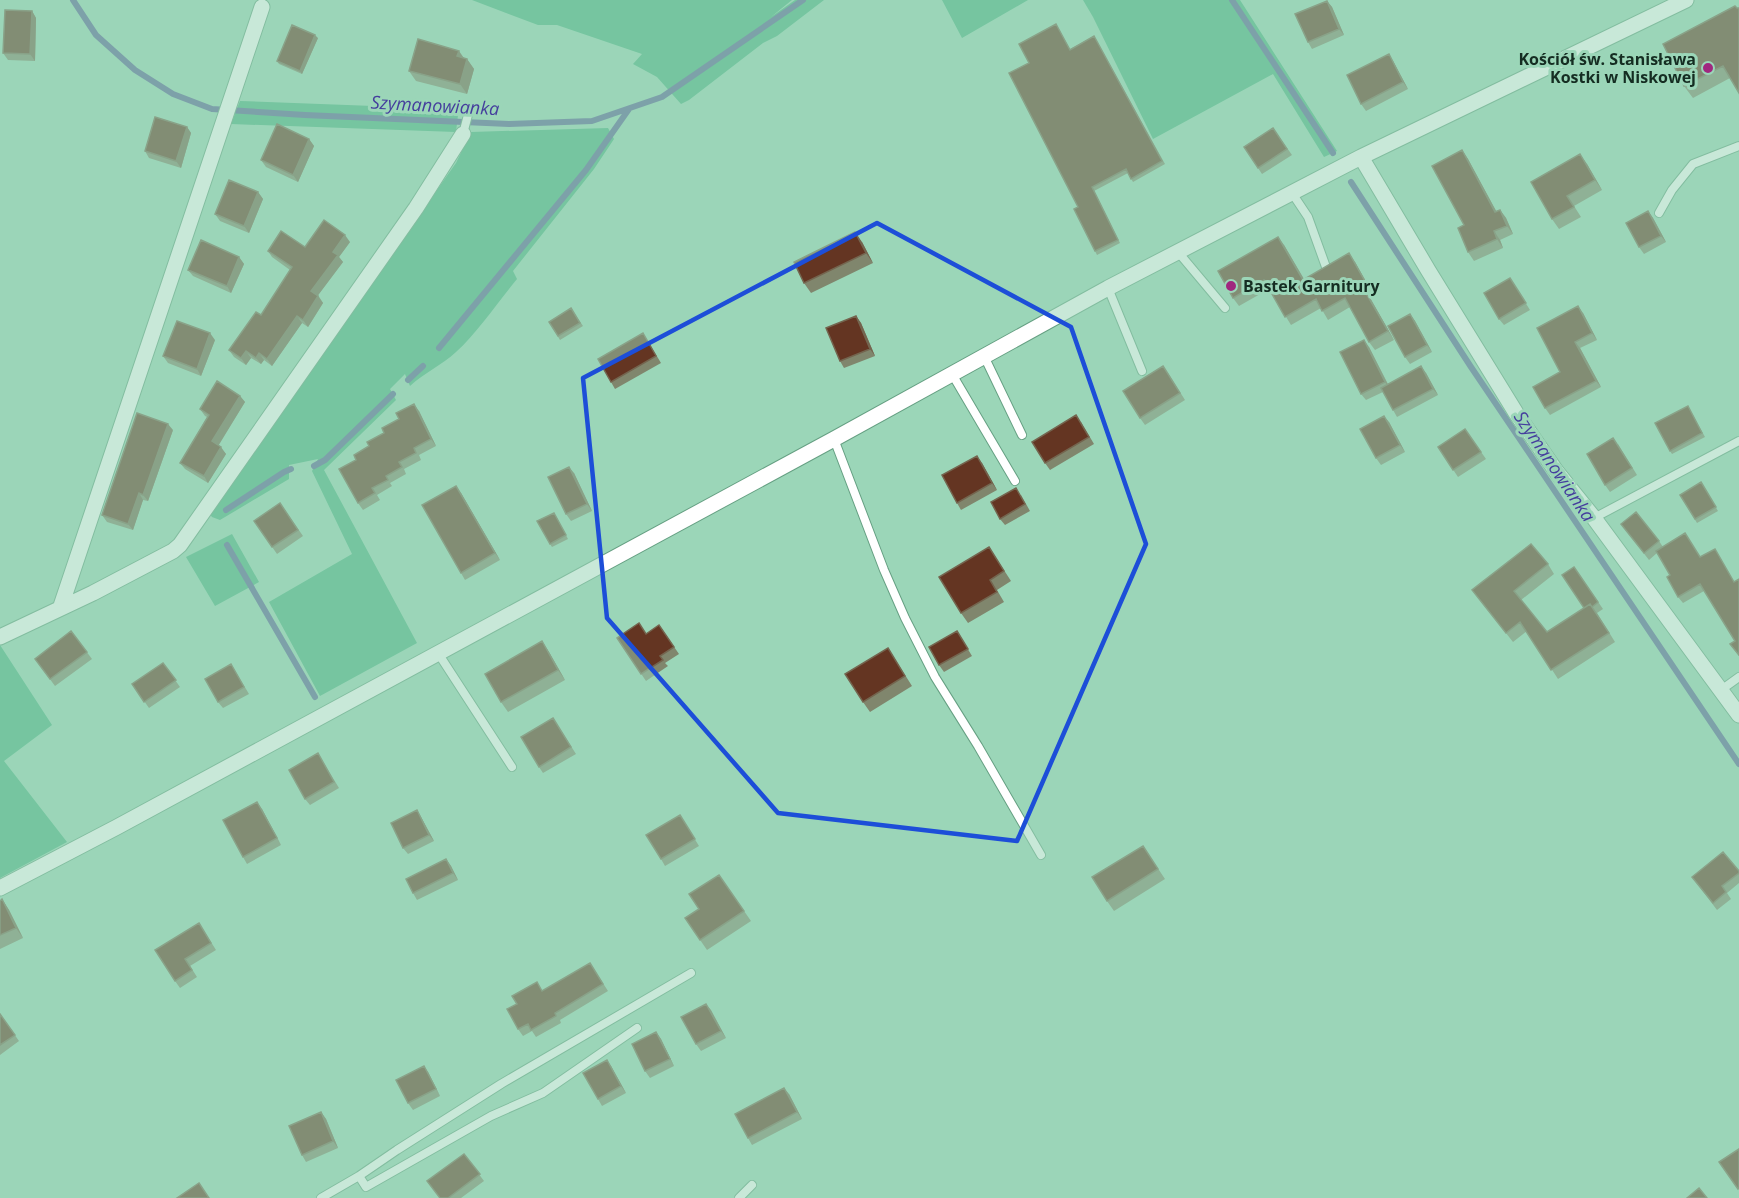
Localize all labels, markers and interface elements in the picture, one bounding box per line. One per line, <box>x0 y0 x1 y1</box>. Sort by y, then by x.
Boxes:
place label: Kościół św. Stanisława Kostki w Niskowej <box>1518 48 1696 88</box>
marker: Kościół św. Stanisława Kostki w Niskowej <box>1701 61 1715 75</box>
water label: Szymanowianka <box>370 90 500 120</box>
place label: Bastek Garnitury <box>1243 275 1380 297</box>
marker: Bastek Garnitury <box>1224 279 1238 293</box>
water label: Szymanowianka <box>1509 406 1601 526</box>

